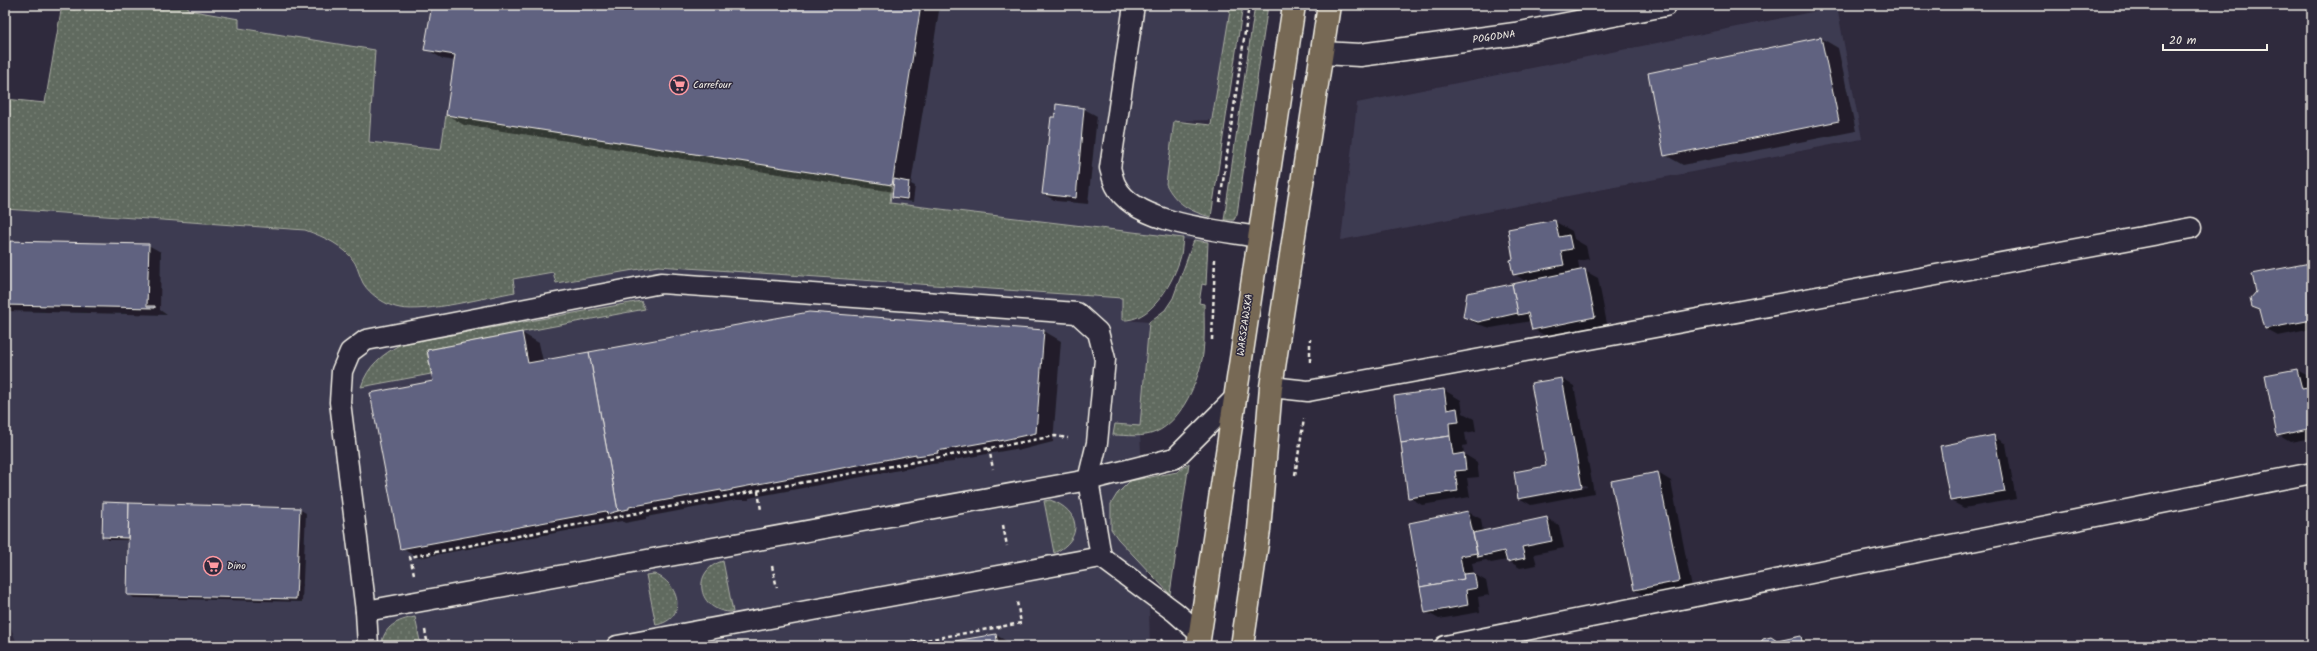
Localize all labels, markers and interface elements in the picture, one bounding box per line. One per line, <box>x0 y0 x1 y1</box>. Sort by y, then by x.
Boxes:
street label: POGODNA <box>1472 26 1516 48</box>
scale bar <box>2163 26 2267 52</box>
text: 20 m <box>2169 31 2197 50</box>
supermarket icon: Carrefour <box>668 74 690 96</box>
place label: Carrefour <box>693 77 732 93</box>
street label: WARSZAWSKA <box>1233 293 1257 357</box>
supermarket icon: Dino <box>202 555 224 577</box>
place label: Dino <box>227 558 246 574</box>

